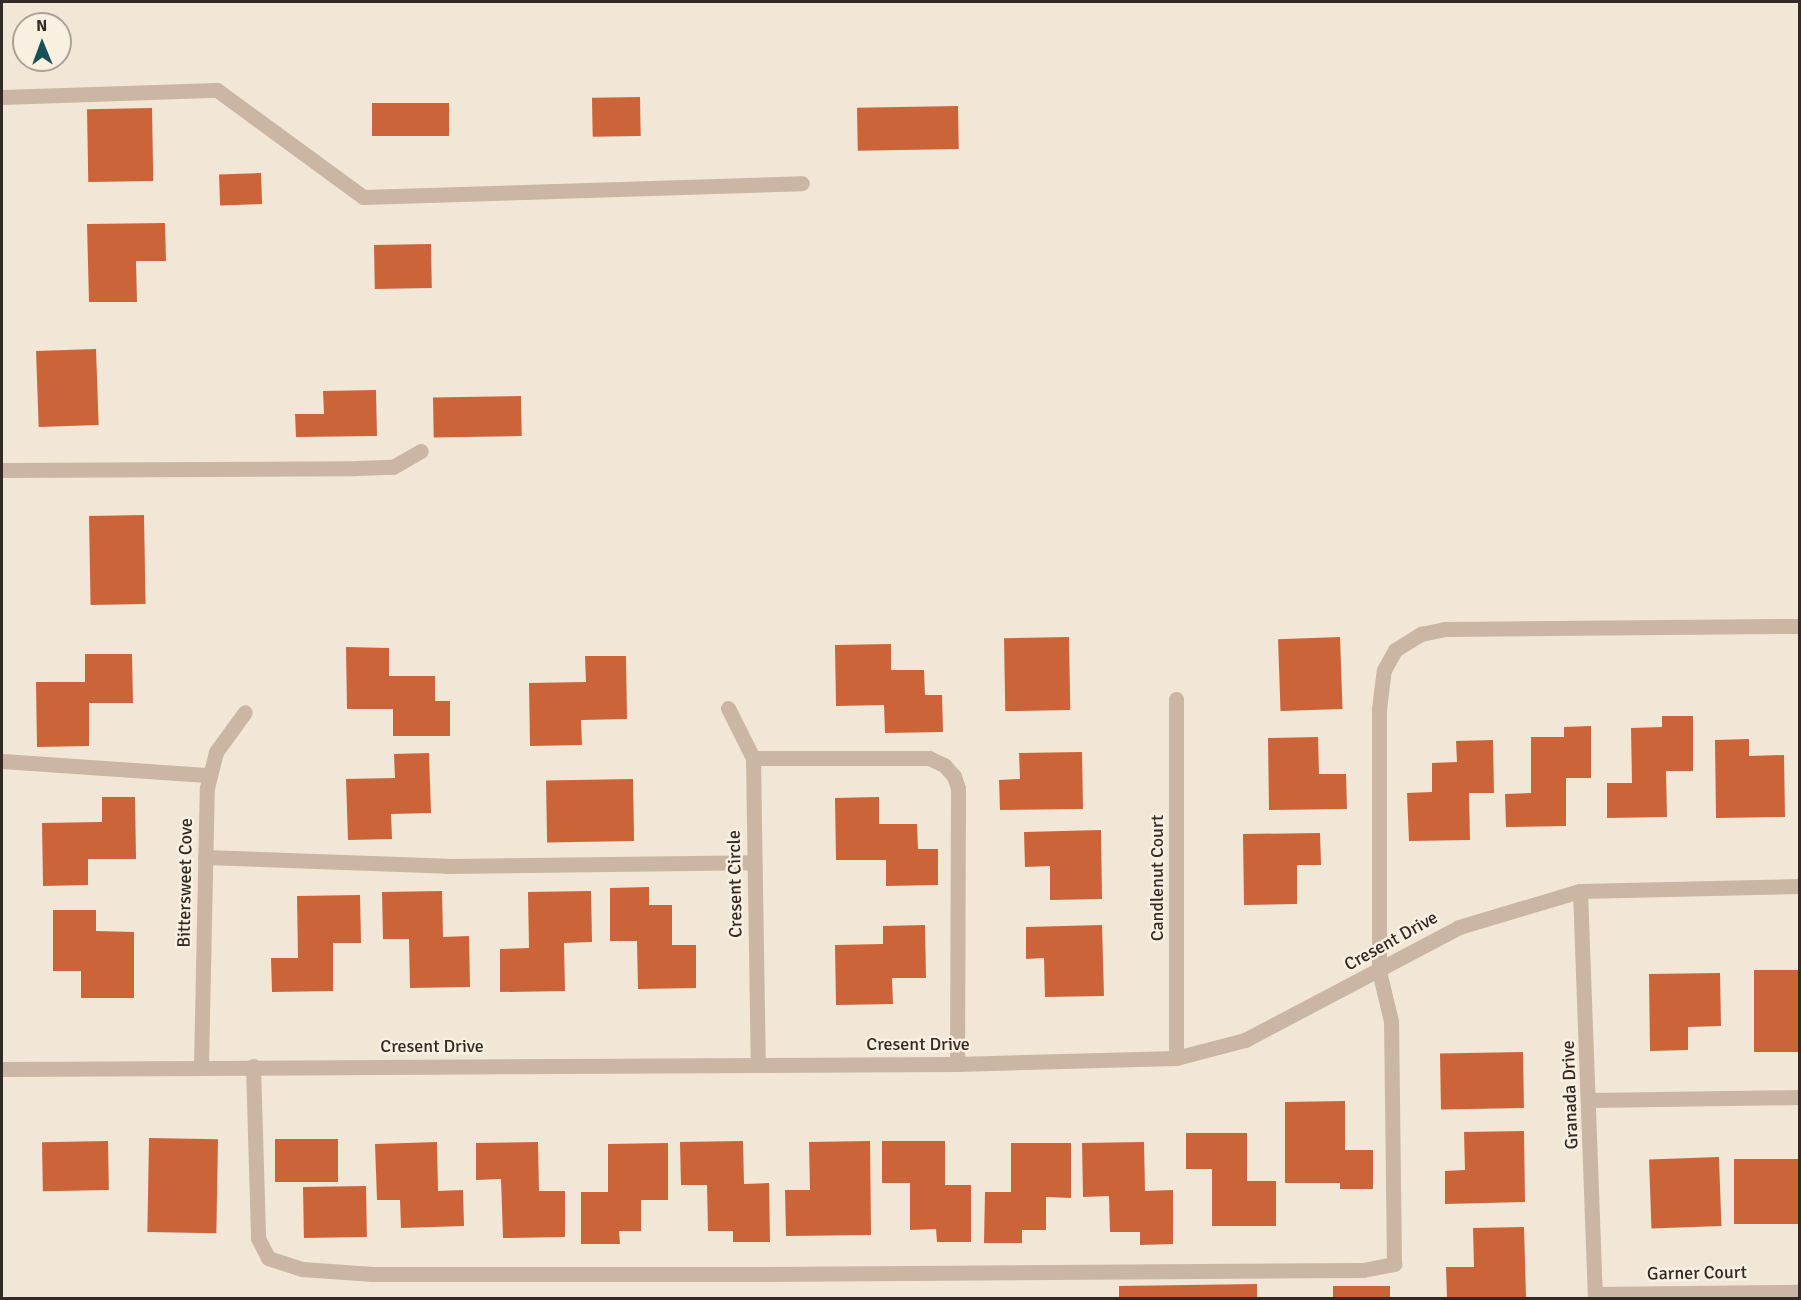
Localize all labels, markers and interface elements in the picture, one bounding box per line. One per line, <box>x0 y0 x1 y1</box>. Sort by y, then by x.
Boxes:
north arrow <box>12 12 72 72</box>
text: N <box>36 16 47 36</box>
street label: Candlenut Court <box>1146 815 1168 941</box>
street label: Bittersweet Cove <box>173 818 197 948</box>
street label: Cresent Circle <box>723 830 747 938</box>
street label: Cresent Drive <box>1341 906 1441 976</box>
street label: Cresent Drive <box>866 1033 970 1055</box>
street label: Cresent Drive <box>380 1035 484 1057</box>
street label: Granada Drive <box>1557 1040 1583 1150</box>
street label: Garner Court <box>1647 1261 1747 1285</box>

